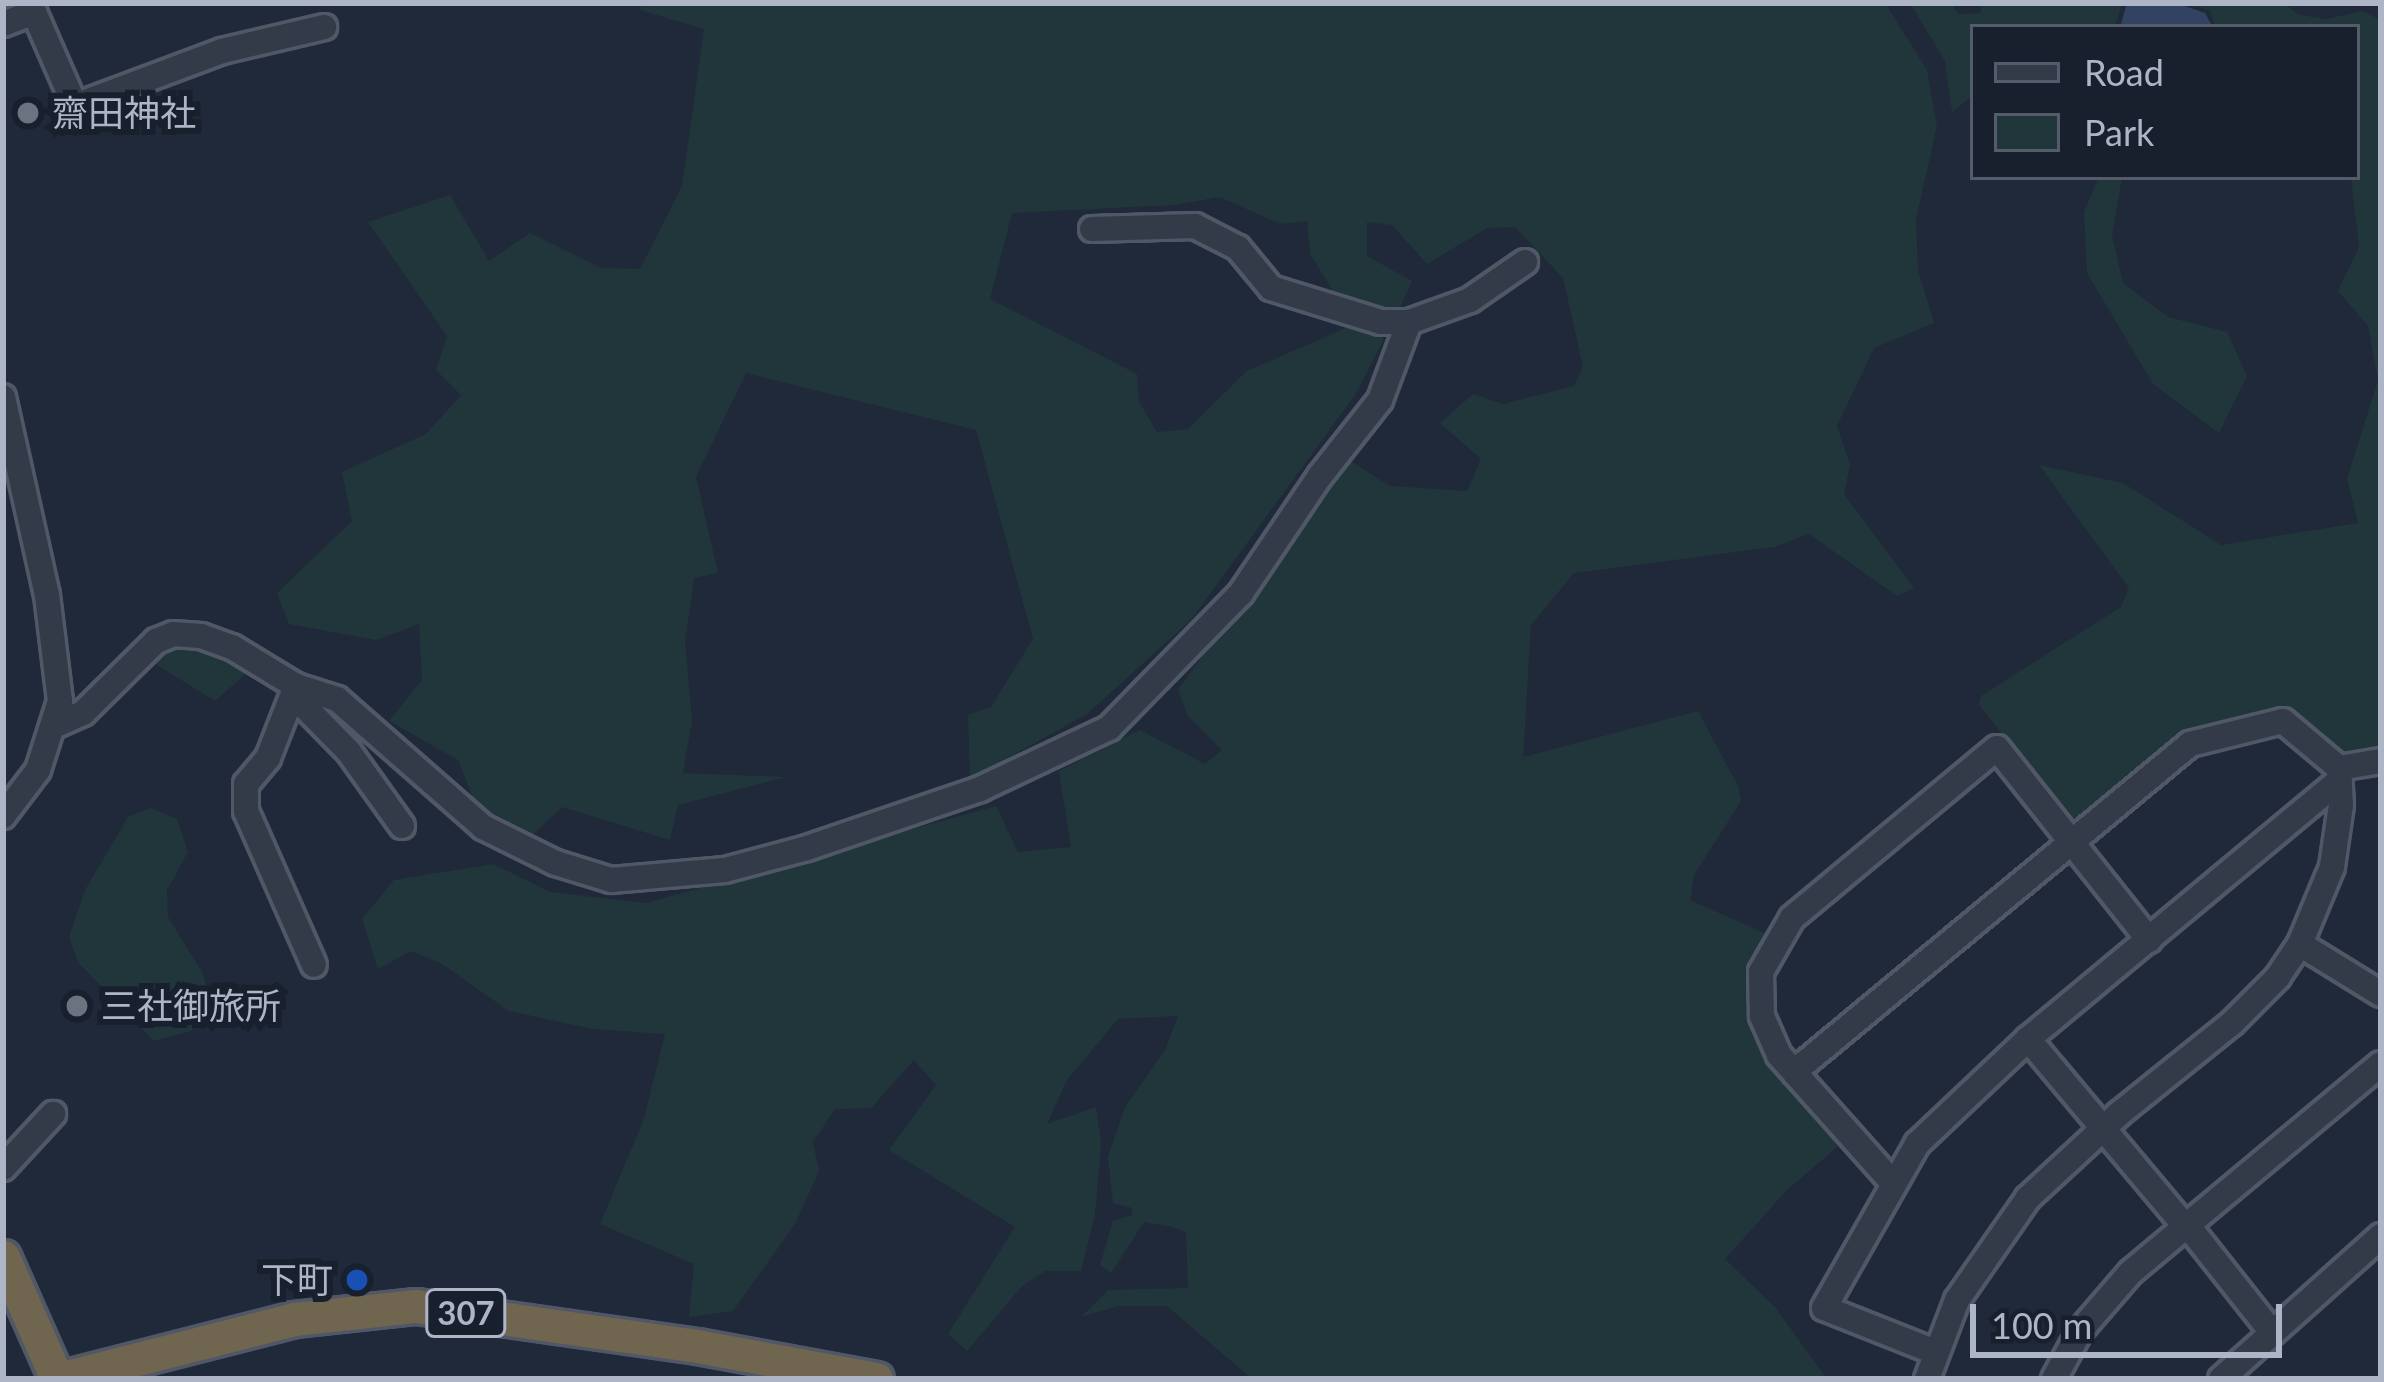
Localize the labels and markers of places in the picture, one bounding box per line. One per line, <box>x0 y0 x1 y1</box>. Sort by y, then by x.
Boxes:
place label: 齋田神社 <box>52 91 196 135</box>
marker: 齋田神社 <box>15 100 41 126</box>
place label: 三社御旅所 <box>101 984 281 1028</box>
marker: 三社御旅所 <box>64 993 90 1019</box>
place label: 下町 <box>261 1258 333 1302</box>
marker: 下町 <box>344 1267 370 1293</box>

